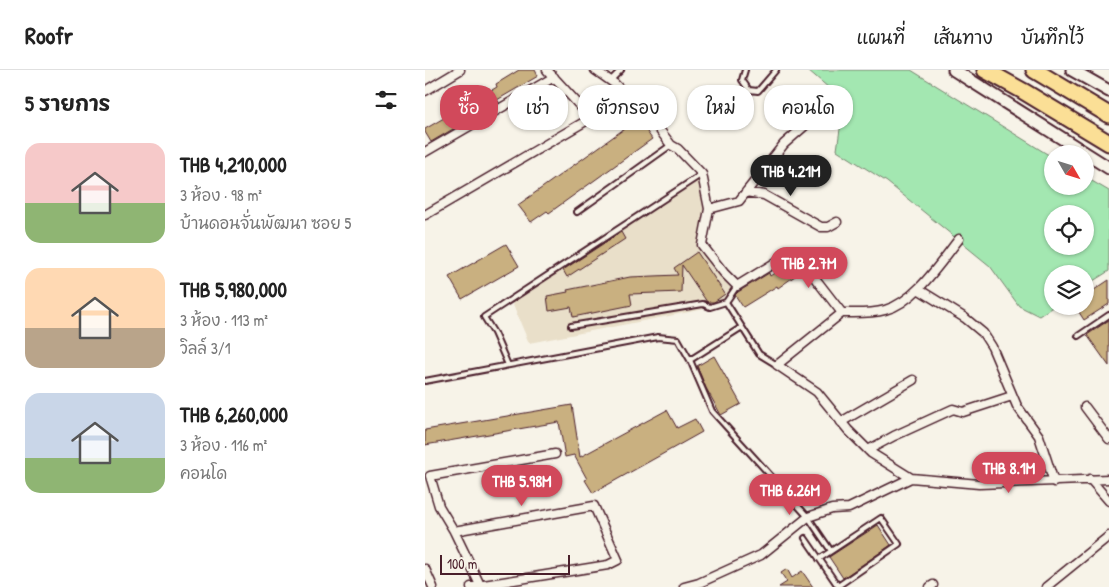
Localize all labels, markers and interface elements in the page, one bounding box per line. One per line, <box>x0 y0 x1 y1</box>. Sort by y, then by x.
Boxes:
text: Roofr <box>25 19 73 51</box>
text: แผนที่ <box>857 25 905 50</box>
text: เส้นทาง <box>933 25 993 50</box>
text: บันทึกไว้ <box>1021 25 1084 50</box>
chip: ซื้อ <box>440 85 498 130</box>
chip: เช่า <box>508 85 568 130</box>
chip: ตัวกรอง <box>578 85 677 130</box>
chip: ใหม่ <box>687 85 754 130</box>
chip: คอนโด <box>764 85 853 130</box>
icon: filters <box>372 86 400 114</box>
text: 5 รายการ <box>25 89 110 118</box>
north arrow <box>1044 145 1094 195</box>
map controls <box>1044 145 1094 315</box>
text: THB 4,210,000 <box>180 150 287 179</box>
pin: THB 4.21M <box>734 154 848 197</box>
text: THB 4.21M <box>761 160 821 182</box>
icon: home <box>65 163 125 223</box>
text: 3 ห้อง · 98 m² <box>180 184 262 206</box>
button: locate <box>1044 205 1094 255</box>
text: บ้านดอนจั่นพัฒนา ซอย 5 <box>180 212 351 234</box>
pin: THB 2.7M <box>757 246 861 289</box>
text: THB 2.7M <box>781 252 837 274</box>
button: layers <box>1044 265 1094 315</box>
text: THB 5,980,000 <box>180 275 287 304</box>
icon: home <box>65 288 125 348</box>
text: 3 ห้อง · 113 m² <box>180 309 268 331</box>
text: วิลล์ 3/1 <box>180 337 230 359</box>
text: THB 6,260,000 <box>180 400 288 429</box>
icon: home <box>65 413 125 473</box>
text: 3 ห้อง · 116 m² <box>180 434 267 456</box>
pin: THB 8.1M <box>957 452 1061 494</box>
text: THB 8.1M <box>983 457 1035 479</box>
text: คอนโด <box>180 462 227 484</box>
pin: THB 5.98M <box>465 464 579 507</box>
text: THB 5.98M <box>492 470 552 492</box>
pin: THB 6.26M <box>733 474 847 516</box>
text: THB 6.26M <box>760 479 820 501</box>
scale bar <box>440 552 570 575</box>
text: 100 m <box>447 554 477 573</box>

